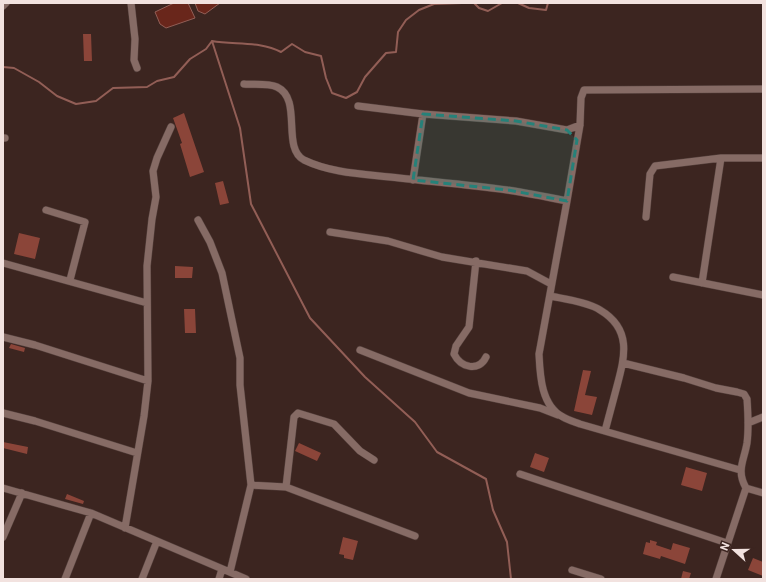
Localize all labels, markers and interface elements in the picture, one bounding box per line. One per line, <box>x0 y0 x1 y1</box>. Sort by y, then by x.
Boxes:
north arrow <box>714 530 754 570</box>
text: N <box>718 540 733 553</box>

